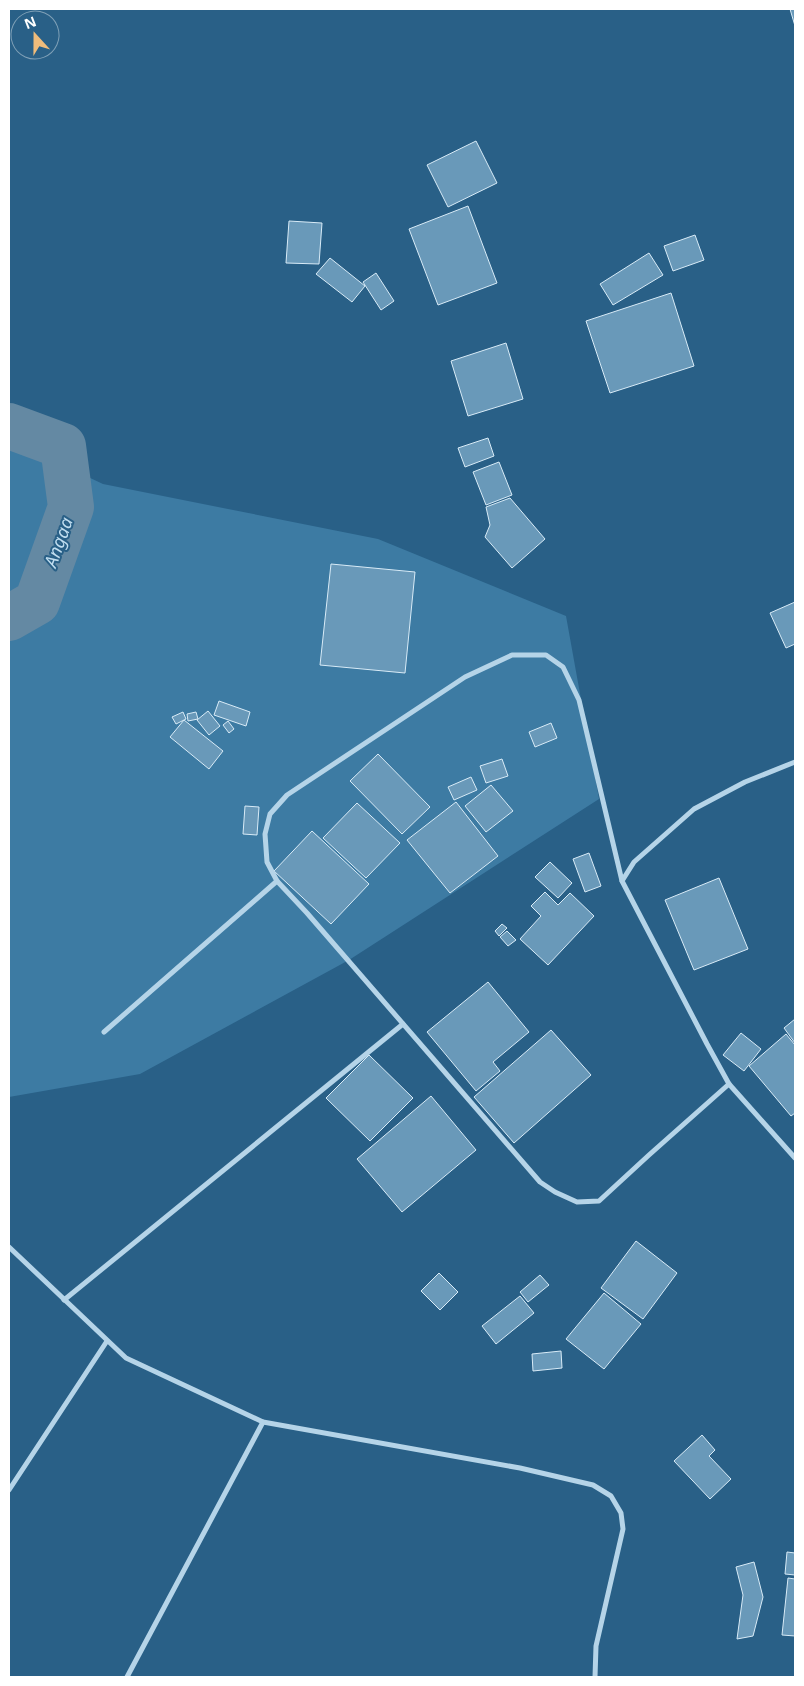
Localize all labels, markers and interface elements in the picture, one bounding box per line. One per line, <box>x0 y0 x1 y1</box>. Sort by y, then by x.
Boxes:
north arrow <box>10 10 60 60</box>
text: N <box>21 11 39 33</box>
water label: Angaa <box>37 514 78 572</box>

